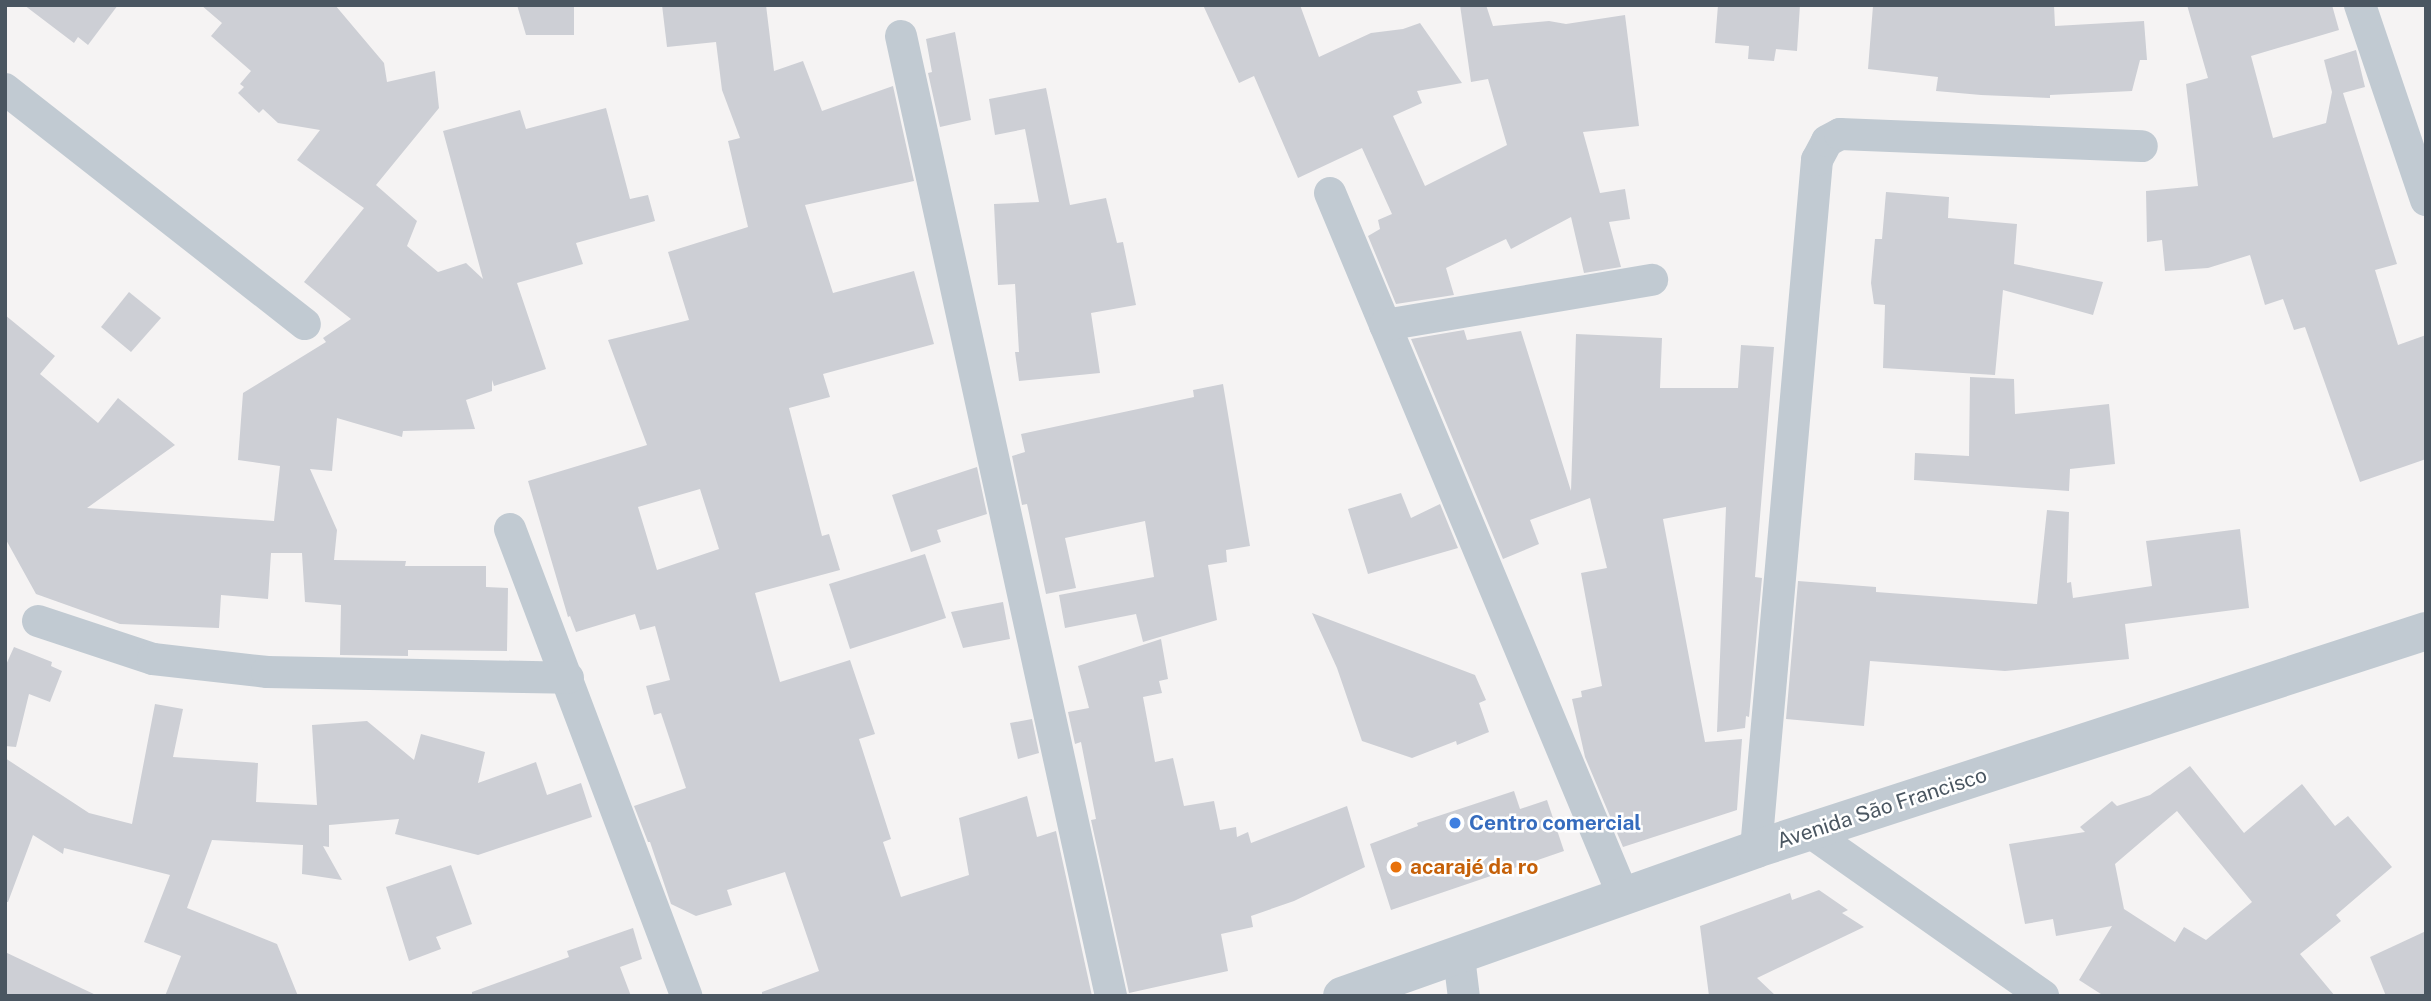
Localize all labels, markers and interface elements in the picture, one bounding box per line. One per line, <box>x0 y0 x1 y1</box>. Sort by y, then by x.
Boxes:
street label: Avenida São Francisco <box>1774 762 1990 854</box>
place label: Centro comercial <box>1469 810 1641 836</box>
marker: Centro comercial <box>1447 815 1463 831</box>
place label: acarajé da ro <box>1410 854 1539 880</box>
marker: acarajé da ro <box>1388 859 1404 875</box>

